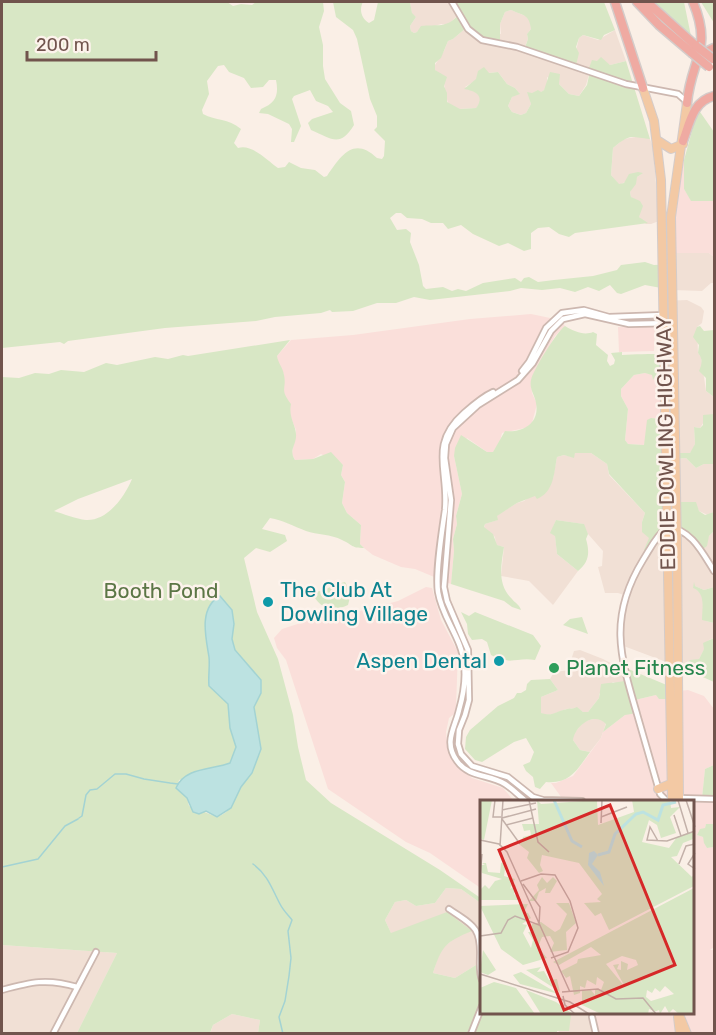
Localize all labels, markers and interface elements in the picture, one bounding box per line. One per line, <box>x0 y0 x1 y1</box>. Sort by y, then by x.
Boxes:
scale bar <box>27 24 156 62</box>
text: 200 m <box>36 34 90 56</box>
street label: EDDIE DOWLING HIGHWAY <box>651 315 680 571</box>
place label: The Club At Dowling Village <box>280 577 428 626</box>
park label: Booth Pond <box>104 578 218 603</box>
marker: The Club At Dowling Village <box>261 595 275 609</box>
place label: Aspen Dental <box>356 648 487 673</box>
marker: Aspen Dental <box>492 654 506 668</box>
place label: Planet Fitness <box>566 655 705 680</box>
marker: Planet Fitness <box>547 661 561 675</box>
inset map <box>480 800 695 1014</box>

